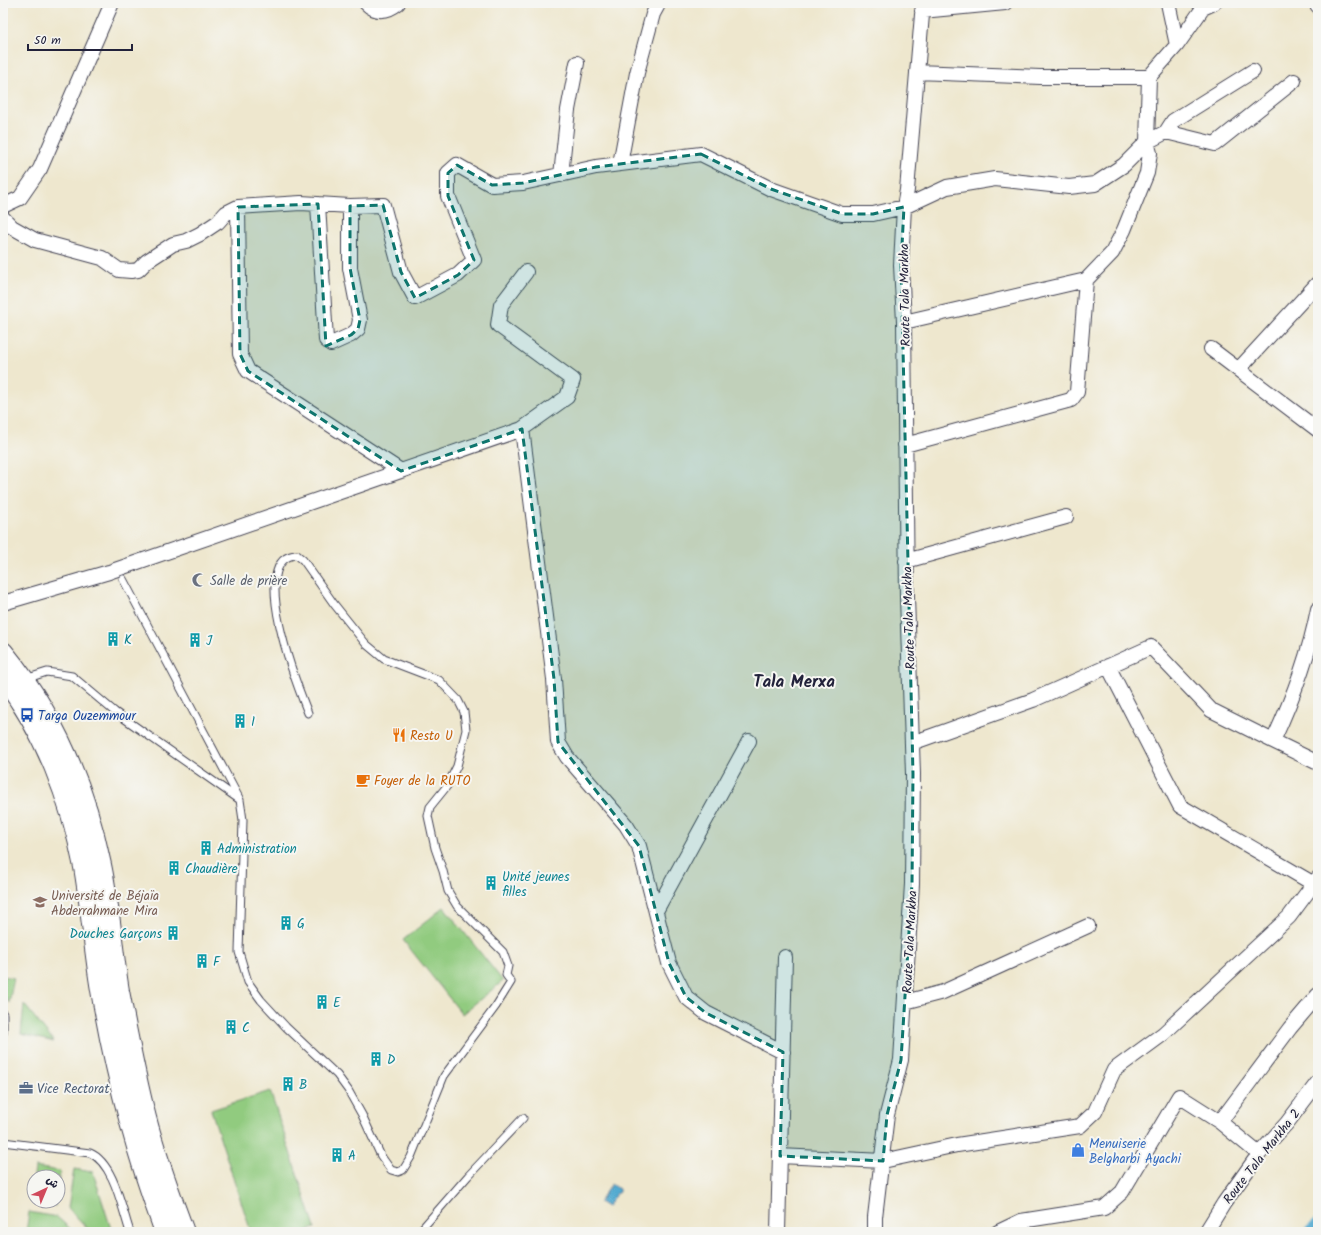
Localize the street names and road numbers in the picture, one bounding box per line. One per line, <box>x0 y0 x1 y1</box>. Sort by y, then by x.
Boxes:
street label: Route Tala Markha <box>894 243 917 347</box>
street label: Route Tala Markha <box>897 566 922 670</box>
street label: Route Tala Markha <box>897 890 924 994</box>
street label: Route Tala Markha 2 <box>1218 1105 1306 1209</box>

